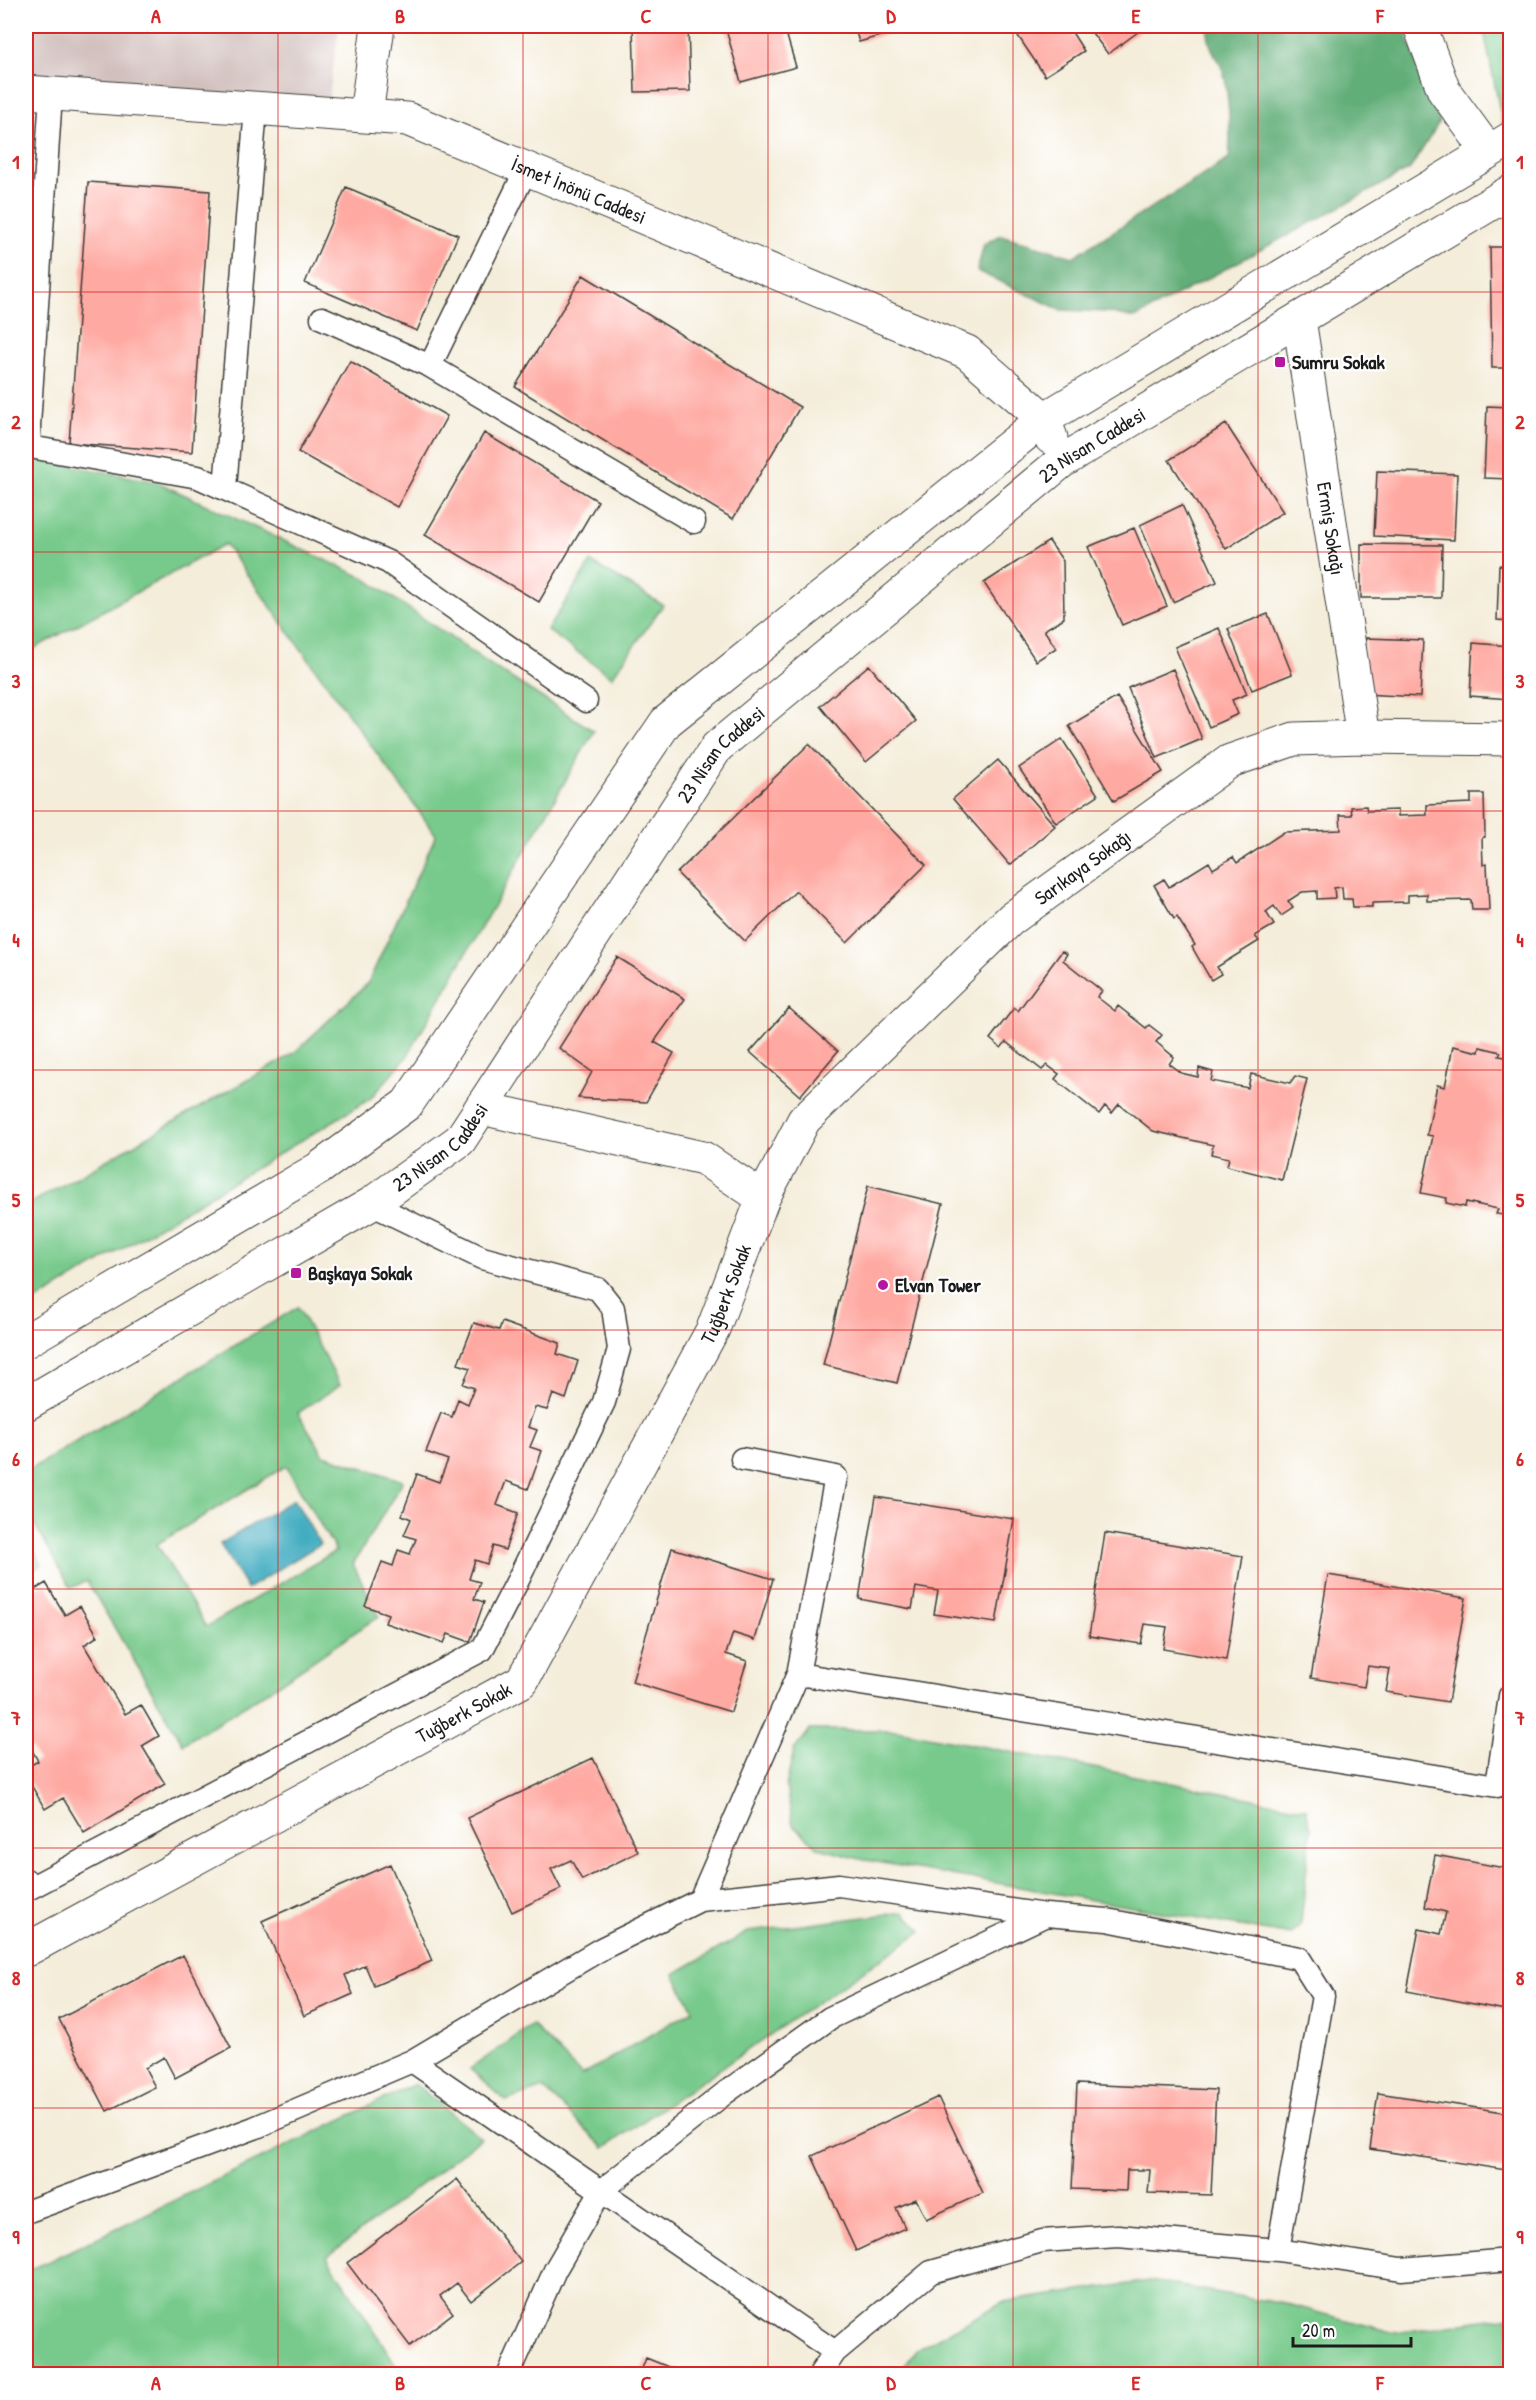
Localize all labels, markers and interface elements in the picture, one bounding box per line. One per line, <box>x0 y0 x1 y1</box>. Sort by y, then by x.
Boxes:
text: A <box>151 2 161 29</box>
text: B <box>395 2 405 29</box>
text: C <box>641 2 652 29</box>
text: D <box>886 2 896 29</box>
text: E <box>1132 2 1141 29</box>
text: F <box>1375 2 1385 29</box>
text: 1 <box>12 148 20 175</box>
text: 1 <box>1516 148 1524 175</box>
street label: İsmet İnönü Caddesi <box>508 150 650 230</box>
place label: Sumru Sokak <box>1292 348 1385 375</box>
marker: Sumru Sokak <box>1273 355 1287 369</box>
street label: 23 Nisan Caddesi <box>1032 400 1150 488</box>
text: 2 <box>11 408 21 435</box>
text: 2 <box>1515 408 1525 435</box>
street label: Ermiş Sokağı <box>1311 480 1352 577</box>
text: 3 <box>12 667 21 694</box>
text: 3 <box>1516 667 1525 694</box>
street label: 23 Nisan Caddesi <box>670 699 770 808</box>
street label: Sarıkaya Sokağı <box>1029 823 1136 911</box>
text: 4 <box>12 926 20 953</box>
text: 4 <box>1516 926 1524 953</box>
street label: 23 Nisan Caddesi <box>387 1098 494 1197</box>
text: 5 <box>12 1186 21 1213</box>
text: 5 <box>1516 1186 1525 1213</box>
street label: Tuğberk Sokak <box>693 1240 757 1349</box>
place label: Başkaya Sokak <box>308 1259 413 1287</box>
marker: Başkaya Sokak <box>289 1266 303 1280</box>
place label: Elvan Tower <box>895 1271 981 1298</box>
marker: Elvan Tower <box>876 1278 890 1292</box>
text: 6 <box>12 1445 20 1472</box>
text: 6 <box>1516 1445 1524 1472</box>
street label: Tuğberk Sokak <box>411 1675 516 1749</box>
text: 7 <box>10 1704 21 1731</box>
text: 7 <box>1514 1704 1525 1731</box>
text: 8 <box>12 1964 21 1991</box>
text: 8 <box>1516 1964 1525 1991</box>
text: 9 <box>12 2223 20 2250</box>
text: 9 <box>1516 2223 1524 2250</box>
scale bar <box>1293 2310 1412 2348</box>
text: 20 m <box>1302 2318 1335 2343</box>
text: A <box>151 2369 161 2396</box>
text: B <box>395 2369 405 2396</box>
text: C <box>641 2369 652 2396</box>
text: D <box>886 2369 896 2396</box>
text: E <box>1132 2369 1141 2396</box>
text: F <box>1375 2369 1385 2396</box>

